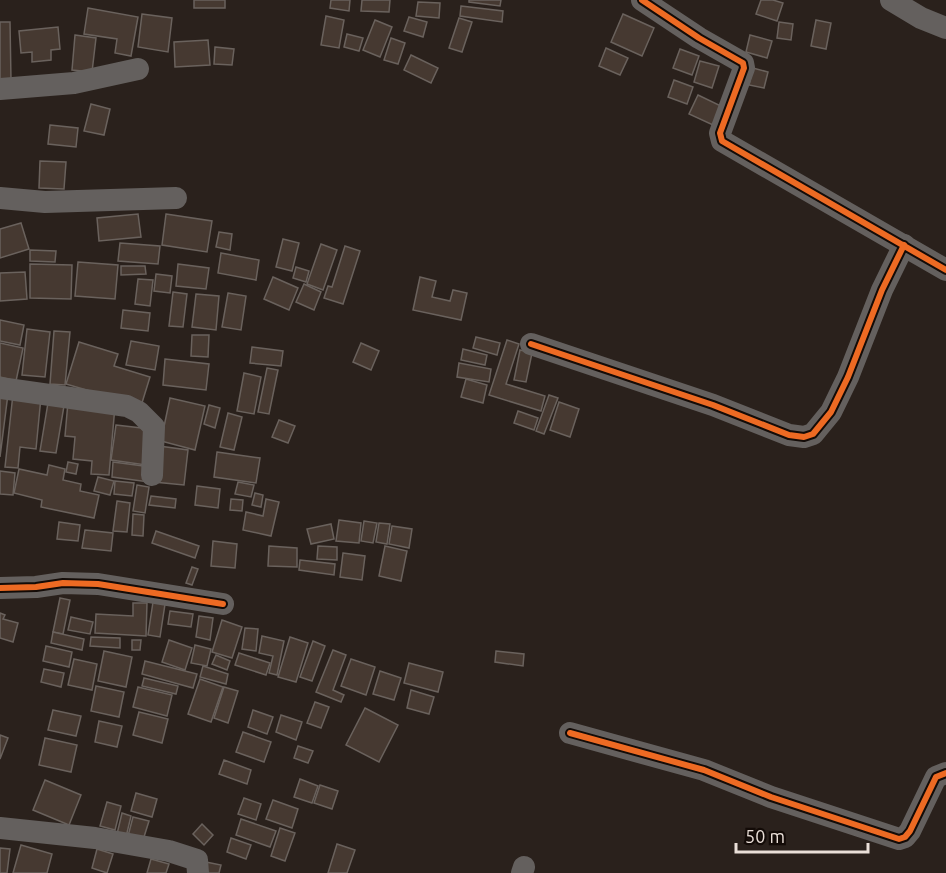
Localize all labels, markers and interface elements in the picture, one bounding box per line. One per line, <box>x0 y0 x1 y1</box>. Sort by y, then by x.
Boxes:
scale bar <box>736 816 868 854</box>
text: 50 m <box>745 826 785 846</box>

